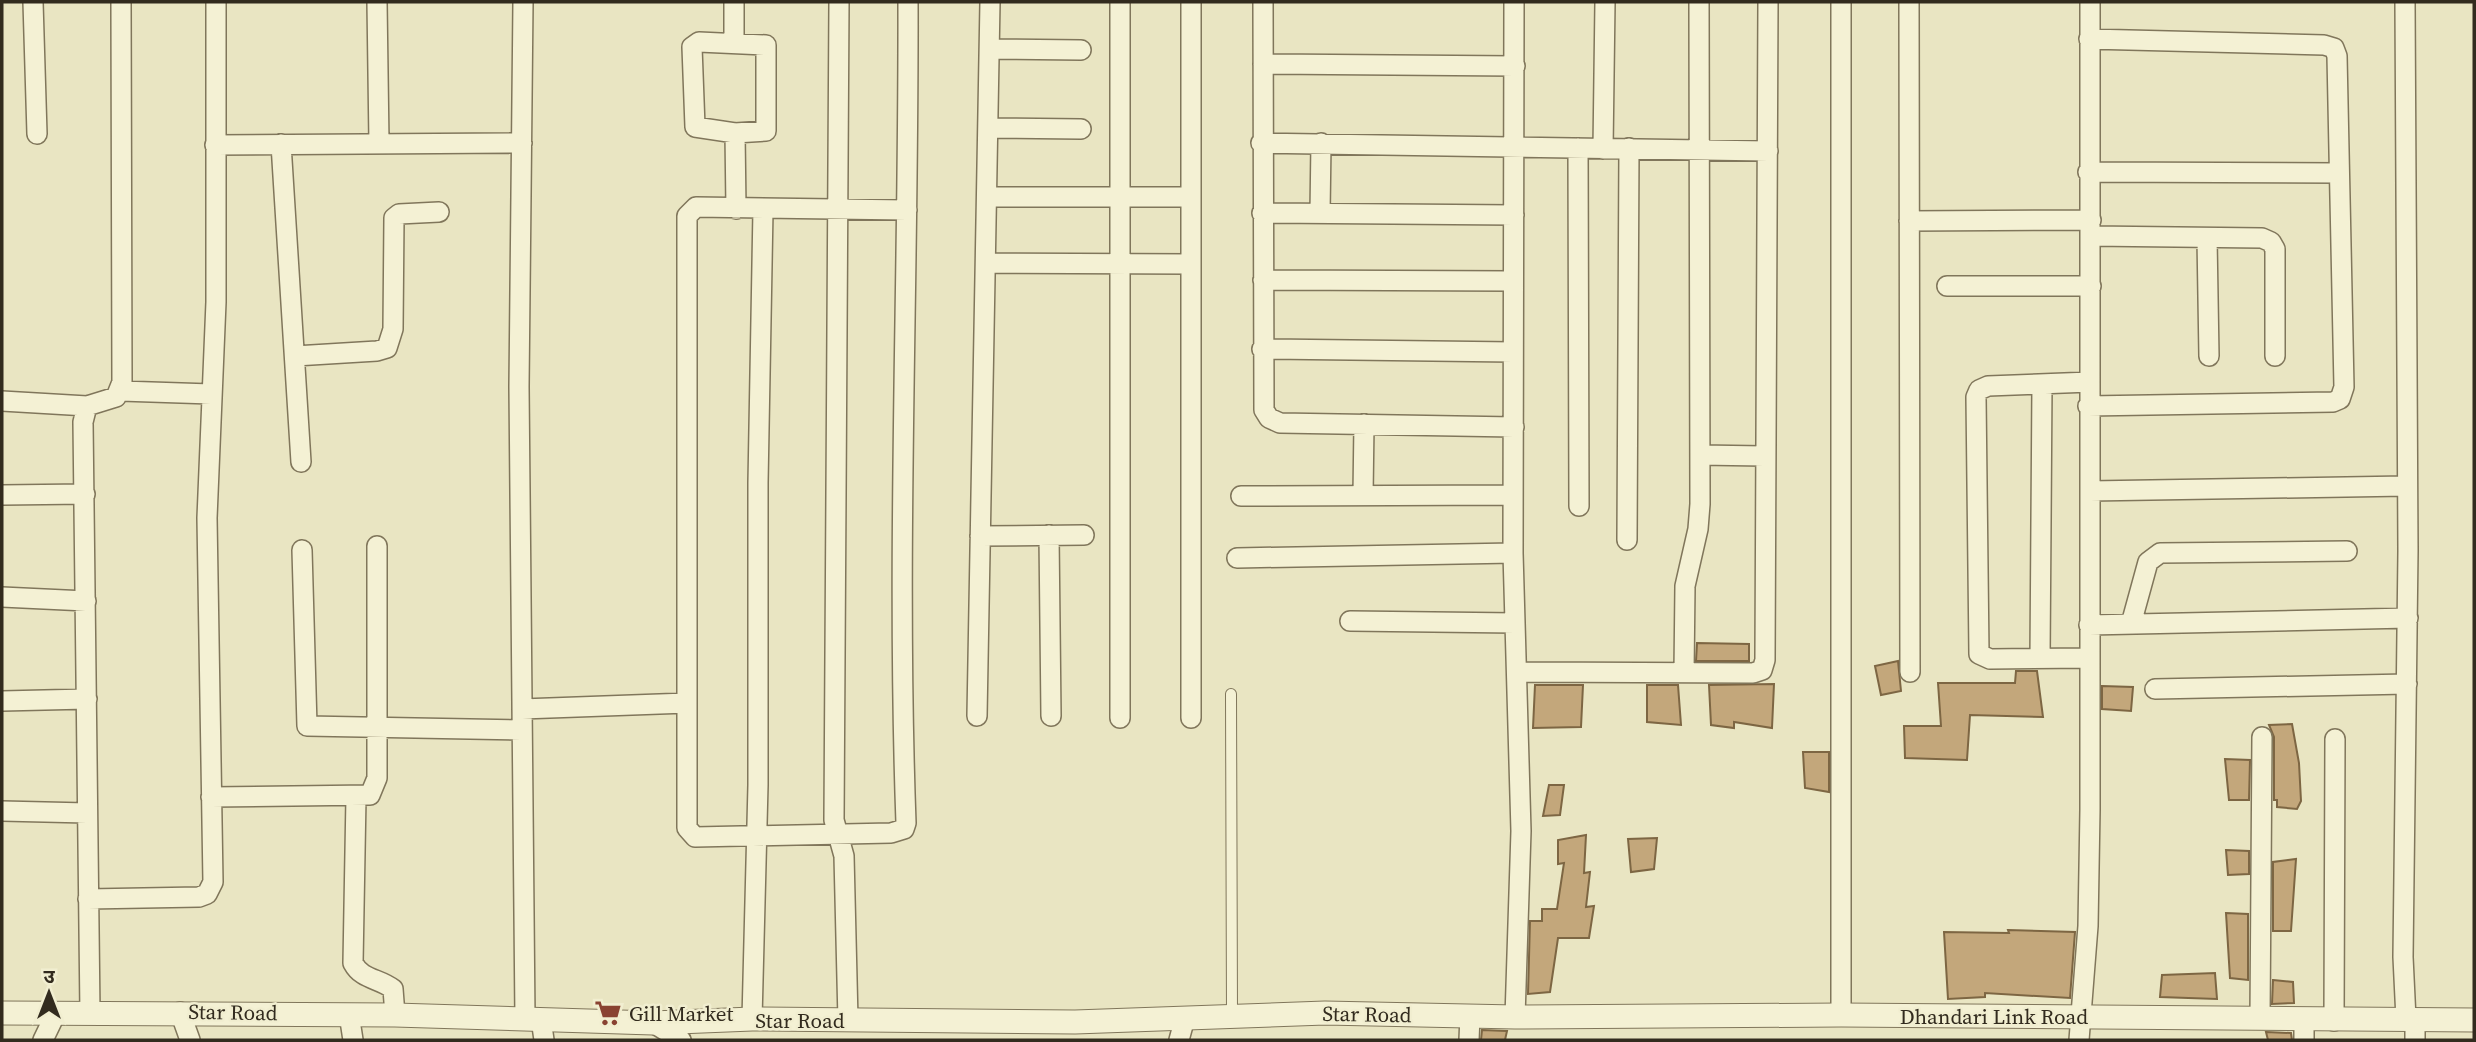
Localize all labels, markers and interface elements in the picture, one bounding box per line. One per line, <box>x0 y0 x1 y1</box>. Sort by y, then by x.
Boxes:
north arrow <box>14 958 84 1028</box>
text: उ <box>43 963 55 989</box>
street label: Star Road <box>188 997 278 1027</box>
supermarket icon: Gill Market <box>593 998 623 1028</box>
place label: Gill Market <box>629 999 734 1028</box>
street label: Star Road <box>1322 999 1412 1029</box>
street label: Dhandari Link Road <box>1900 1002 2088 1031</box>
street label: Star Road <box>755 1006 845 1035</box>

